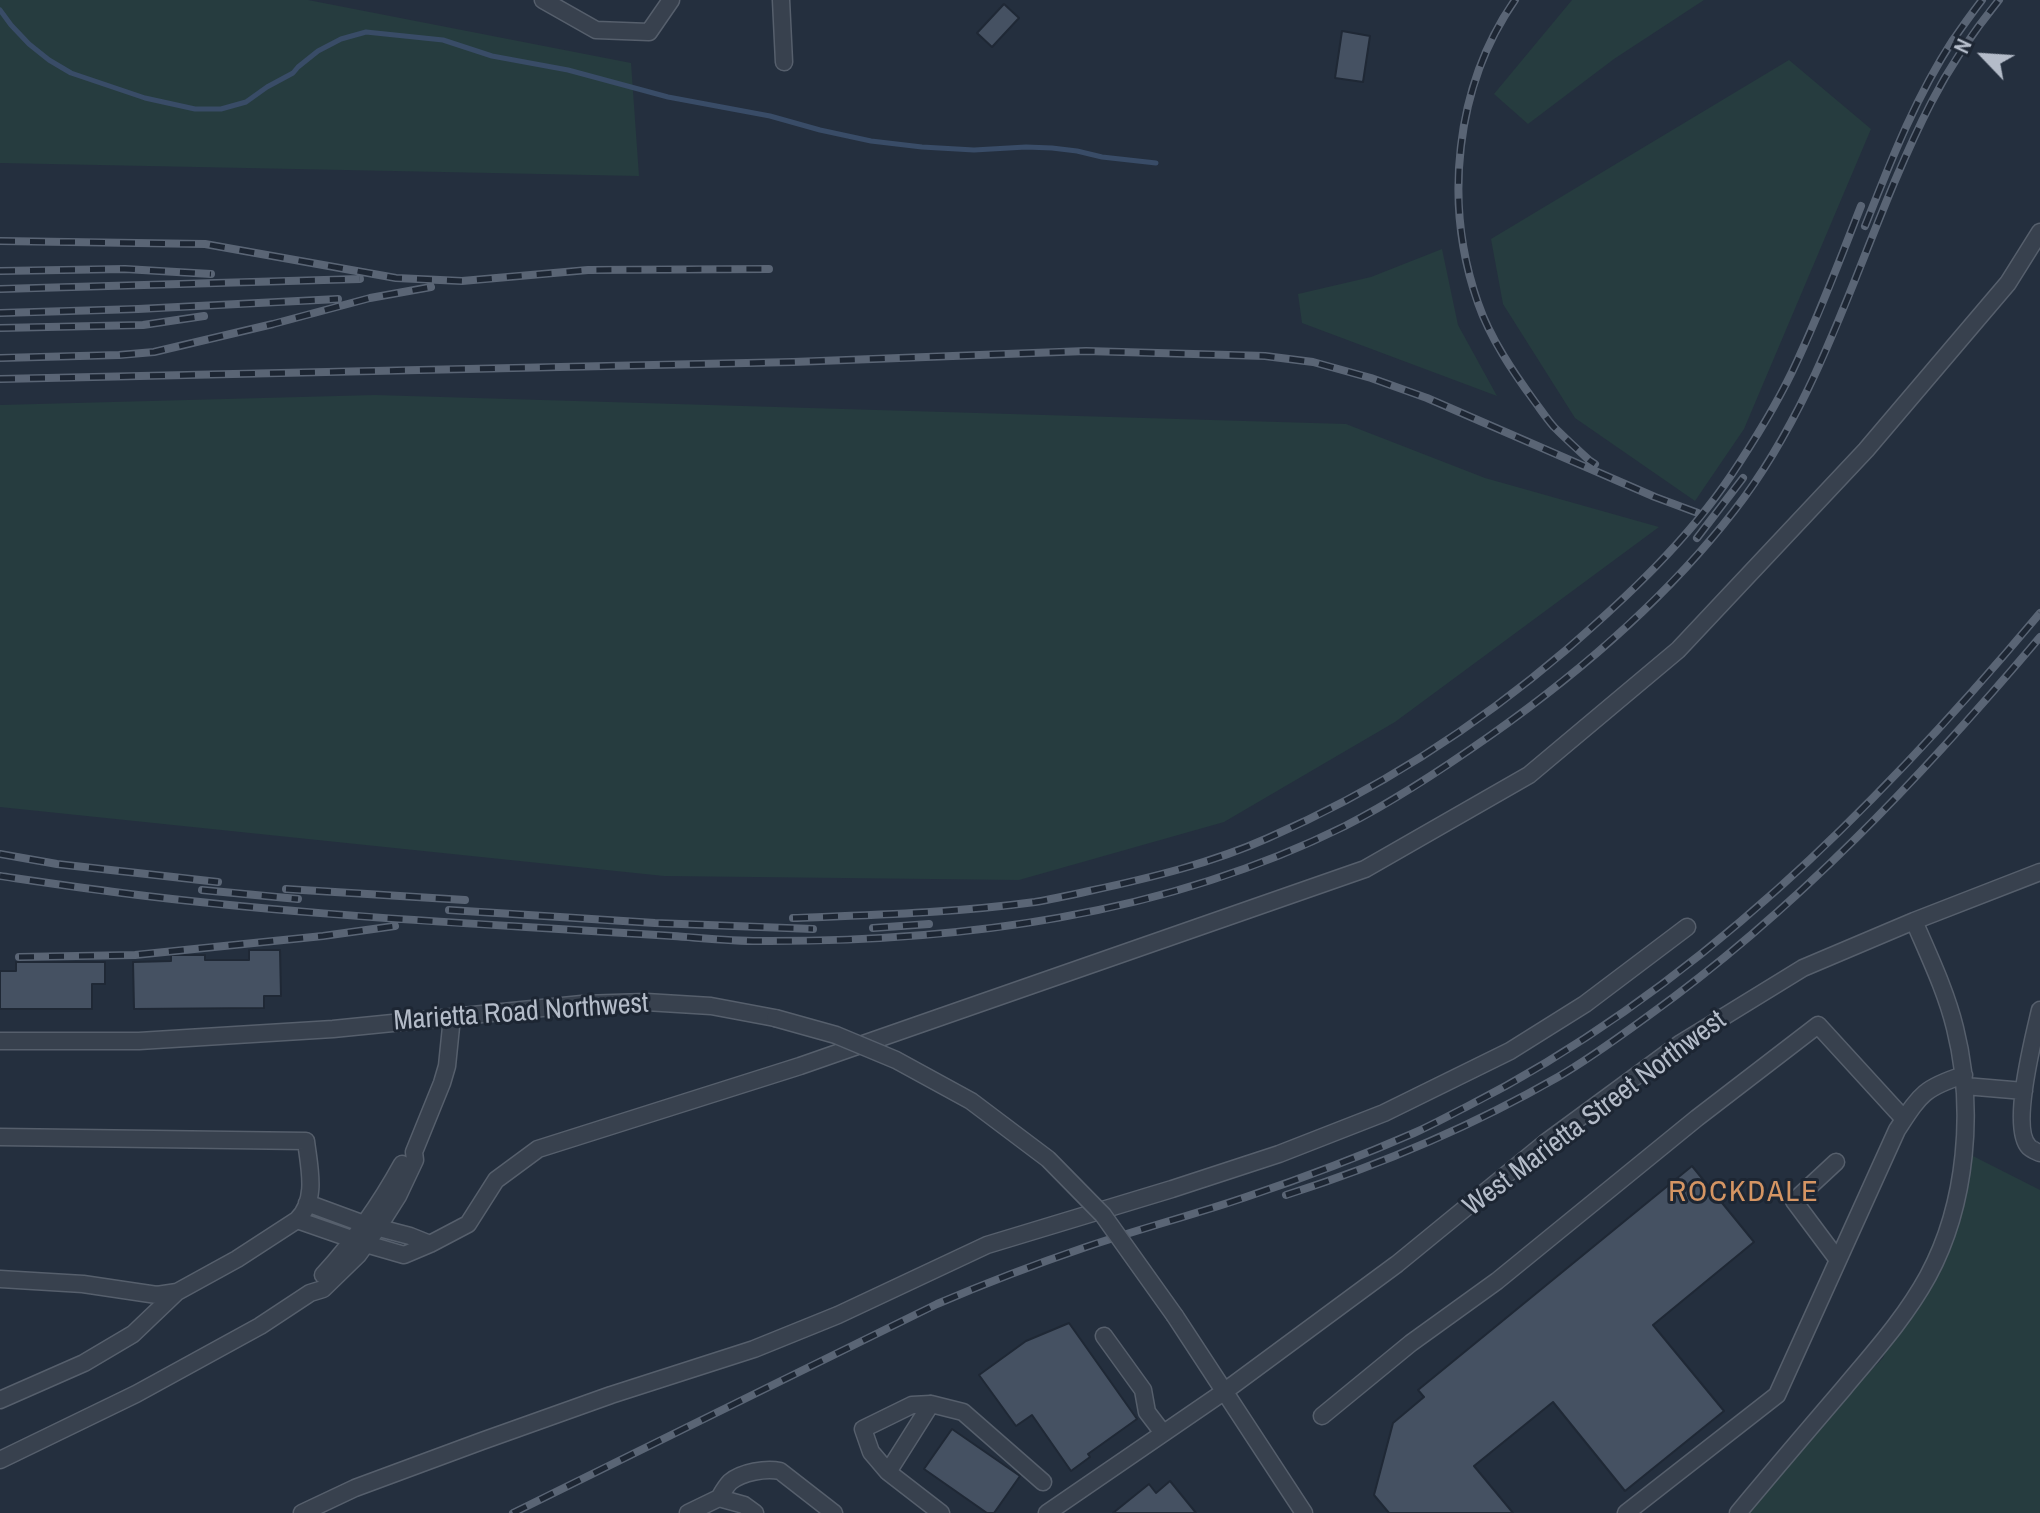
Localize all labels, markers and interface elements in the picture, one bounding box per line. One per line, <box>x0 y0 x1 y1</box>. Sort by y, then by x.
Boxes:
north arrow <box>1944 16 2024 96</box>
text: N <box>1946 34 1979 58</box>
street label: Marietta Road Northwest <box>393 987 649 1039</box>
street label: West Marietta Street Northwest <box>1457 1004 1733 1224</box>
district label: ROCKDALE <box>1668 1175 1820 1211</box>

